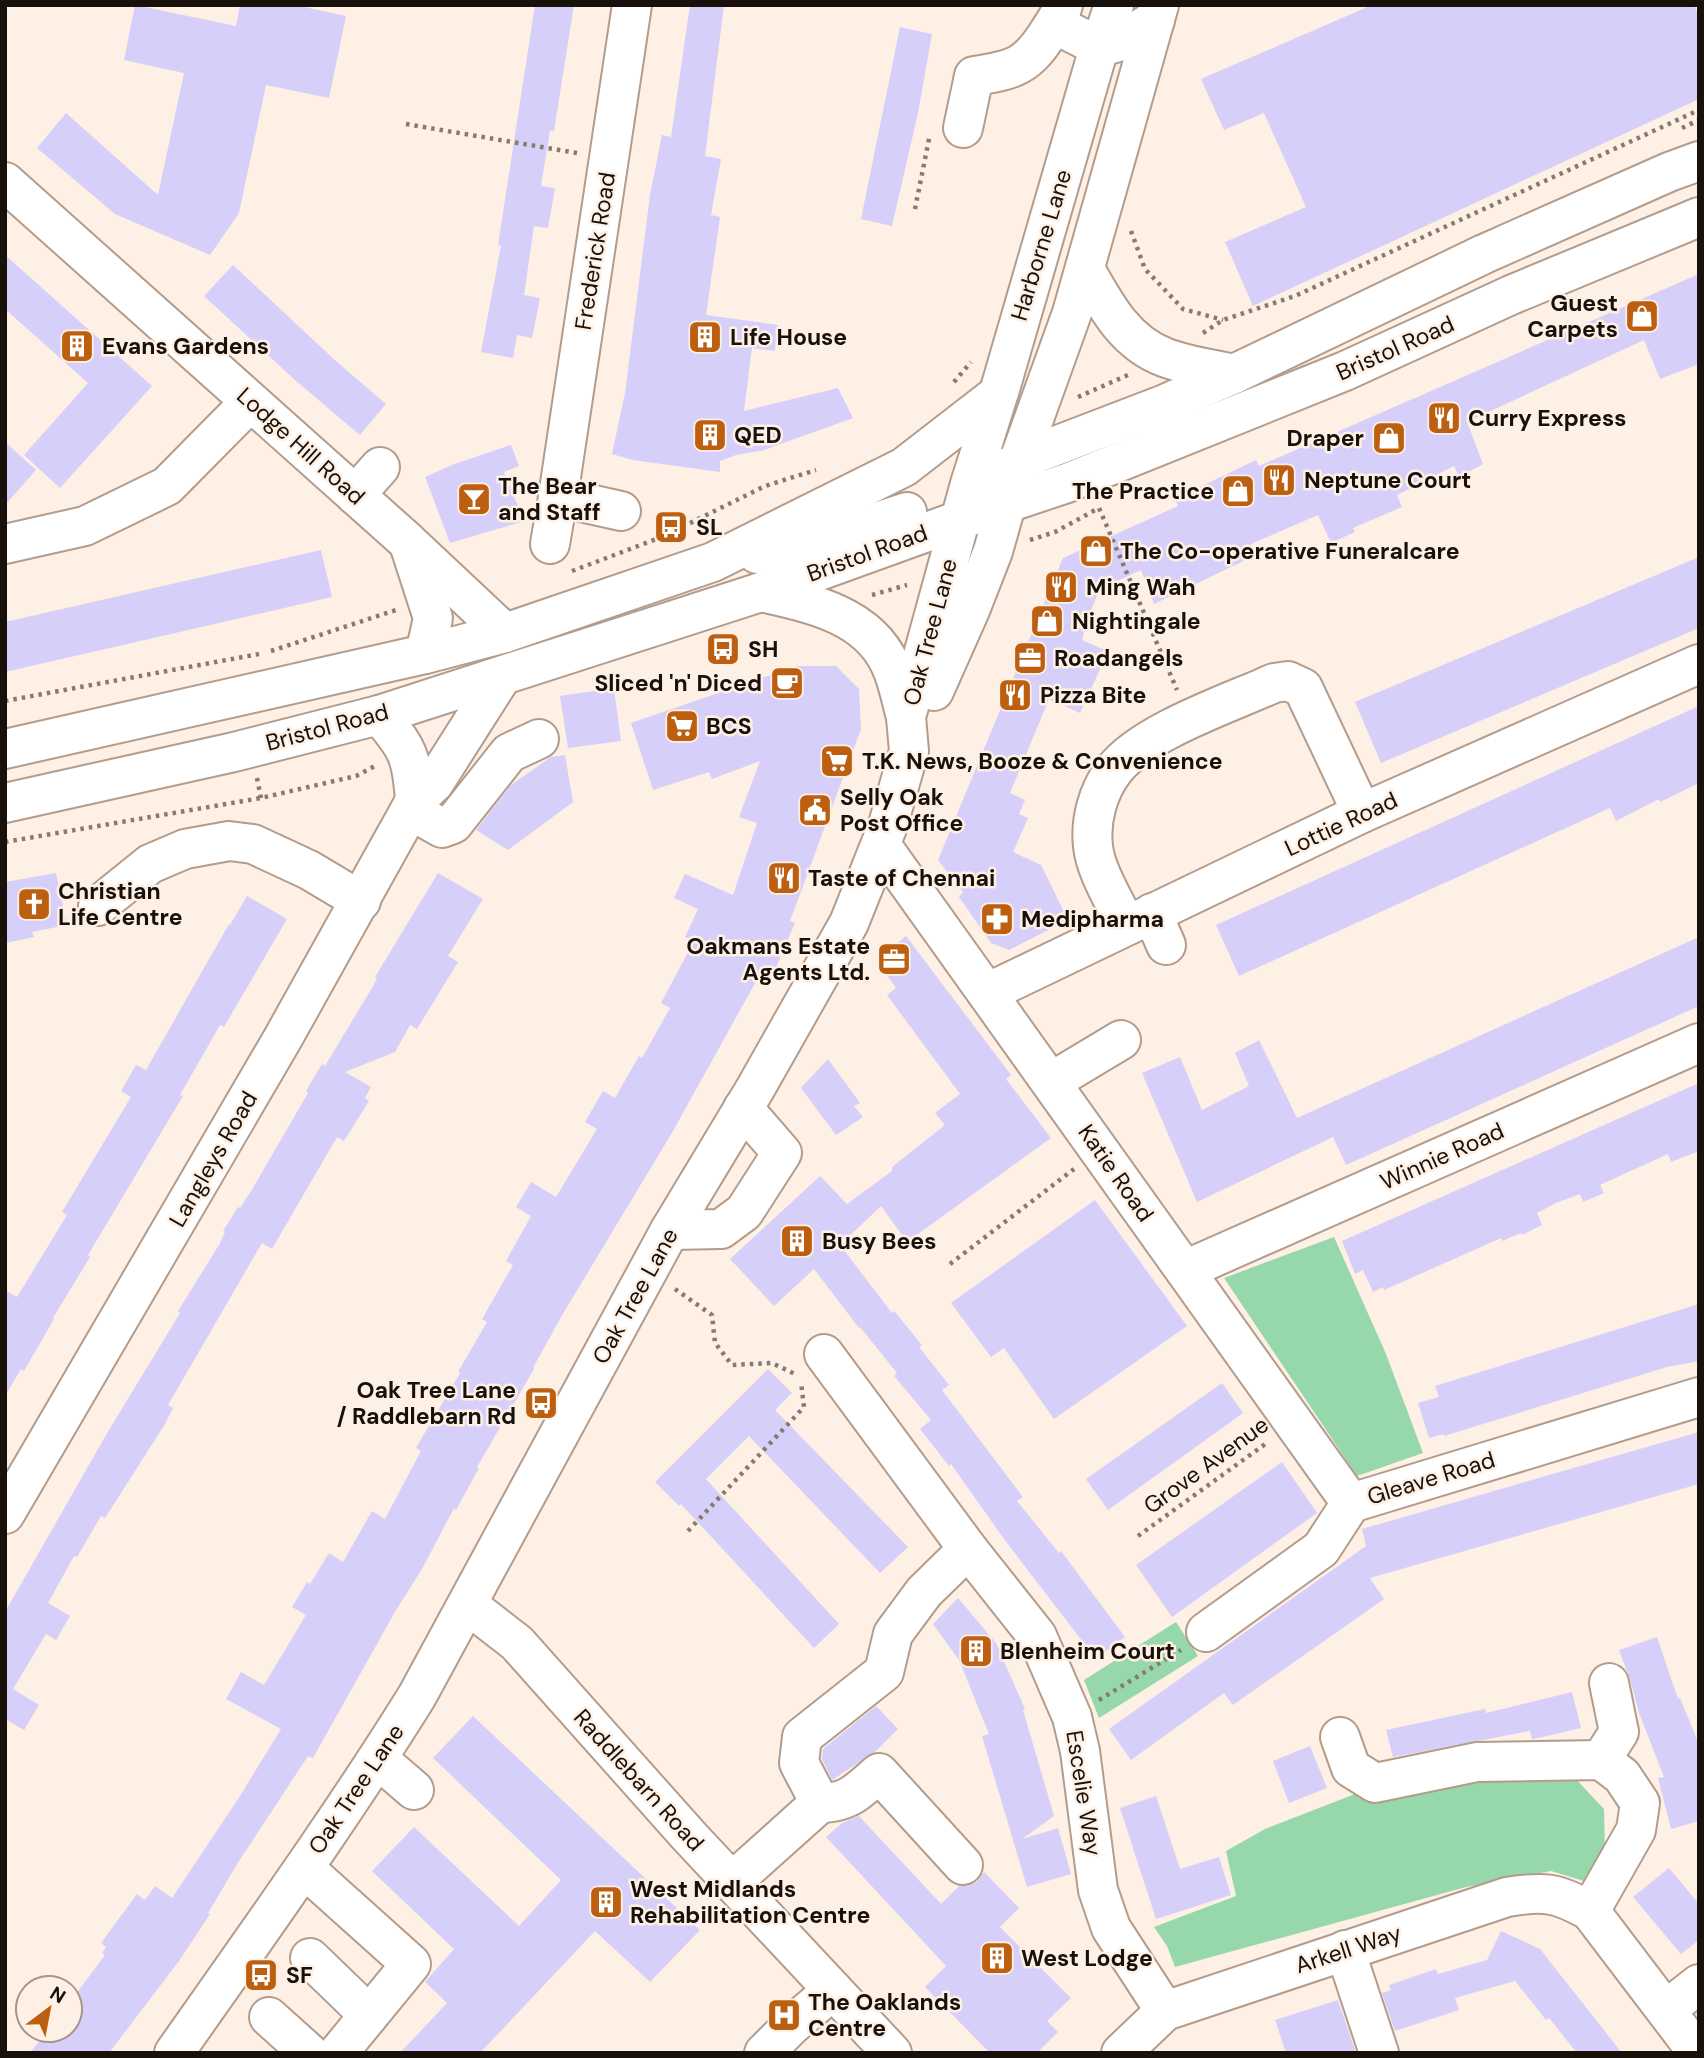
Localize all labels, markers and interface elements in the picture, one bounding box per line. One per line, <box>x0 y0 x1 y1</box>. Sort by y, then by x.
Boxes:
street label: Harborne Lane <box>1004 166 1078 324</box>
street label: Frederick Road <box>568 170 622 332</box>
place label: Guest Carpets <box>1527 288 1618 344</box>
shop icon: Guest Carpets <box>1623 297 1661 335</box>
street label: Bristol Road <box>1331 309 1459 387</box>
building icon: Life House <box>686 318 724 356</box>
place label: Life House <box>730 322 847 352</box>
building icon: Evans Gardens <box>58 327 96 365</box>
place label: Evans Gardens <box>102 331 269 361</box>
street label: Lodge Hill Road <box>231 381 371 511</box>
restaurant icon: Curry Express <box>1425 399 1463 437</box>
place label: Curry Express <box>1468 403 1626 433</box>
building icon: QED <box>691 416 729 454</box>
shop icon: Draper <box>1370 419 1408 457</box>
place label: QED <box>734 420 782 450</box>
place label: Draper <box>1287 423 1364 453</box>
restaurant icon: Neptune Court <box>1260 461 1298 499</box>
place label: Neptune Court <box>1304 465 1471 495</box>
place label: The Bear and Staff <box>498 471 601 527</box>
shop icon: The Practice <box>1219 472 1257 510</box>
place label: The Practice <box>1072 476 1214 506</box>
bar icon: The Bear and Staff <box>455 480 493 518</box>
bus stop icon: SL <box>652 508 690 546</box>
place label: SL <box>696 512 723 542</box>
street label: Bristol Road <box>803 517 931 589</box>
shop icon: The Co-operative Funeralcare <box>1077 532 1115 570</box>
place label: The Co-operative Funeralcare <box>1120 536 1460 566</box>
street label: Oak Tree Lane <box>896 555 964 709</box>
restaurant icon: Ming Wah <box>1042 568 1080 606</box>
place label: Ming Wah <box>1086 572 1196 602</box>
shop icon: Nightingale <box>1028 602 1066 640</box>
place label: Nightingale <box>1072 606 1201 636</box>
bus stop icon: SH <box>704 630 742 668</box>
place label: SH <box>748 634 778 664</box>
office icon: Roadangels <box>1011 639 1049 677</box>
place label: Roadangels <box>1054 643 1184 673</box>
cafe icon: Sliced 'n' Diced <box>768 664 806 702</box>
place label: Sliced 'n' Diced <box>594 668 762 698</box>
restaurant icon: Pizza Bite <box>996 676 1034 714</box>
place label: Pizza Bite <box>1040 680 1146 710</box>
street label: Bristol Road <box>262 696 392 758</box>
supermarket icon: BCS <box>663 707 701 745</box>
place label: BCS <box>706 711 752 741</box>
supermarket icon: T.K. News, Booze & Convenience <box>818 742 856 780</box>
place label: T.K. News, Booze & Convenience <box>862 746 1223 776</box>
place label: Selly Oak Post Office <box>840 782 963 838</box>
street label: Lottie Road <box>1280 785 1402 863</box>
public building icon: Selly Oak Post Office <box>796 791 834 829</box>
restaurant icon: Taste of Chennai <box>765 859 803 897</box>
place label: Taste of Chennai <box>808 863 995 893</box>
place label: Christian Life Centre <box>58 876 183 932</box>
church icon: Christian Life Centre <box>15 885 53 923</box>
pharmacy icon: Medipharma <box>978 900 1016 938</box>
place label: Medipharma <box>1021 904 1164 934</box>
place label: Oakmans Estate Agents Ltd. <box>686 931 870 987</box>
office icon: Oakmans Estate Agents Ltd. <box>875 940 913 978</box>
street label: Langleys Road <box>162 1086 264 1232</box>
street label: Winnie Road <box>1375 1115 1509 1197</box>
street label: Katie Road <box>1071 1118 1161 1228</box>
building icon: Busy Bees <box>778 1222 816 1260</box>
street label: Oak Tree Lane <box>585 1223 685 1369</box>
place label: Busy Bees <box>822 1226 936 1256</box>
place label: Oak Tree Lane / Raddlebarn Rd <box>337 1375 516 1431</box>
bus stop icon: Oak Tree Lane / Raddlebarn Rd <box>522 1384 560 1422</box>
street label: Grove Avenue <box>1138 1410 1274 1520</box>
street label: Gleave Road <box>1364 1444 1498 1512</box>
building icon: Blenheim Court <box>957 1632 995 1670</box>
place label: Blenheim Court <box>1000 1636 1175 1666</box>
street label: Raddlebarn Road <box>567 1703 711 1857</box>
street label: Oak Tree Lane <box>301 1718 411 1860</box>
street label: Escelie Way <box>1059 1728 1109 1858</box>
place label: West Midlands Rehabilitation Centre <box>630 1874 870 1930</box>
building icon: West Midlands Rehabilitation Centre <box>587 1883 625 1921</box>
street label: Arkell Way <box>1291 1918 1405 1980</box>
building icon: West Lodge <box>978 1939 1016 1977</box>
place label: West Lodge <box>1021 1943 1153 1973</box>
bus stop icon: SF <box>242 1956 280 1994</box>
place label: SF <box>286 1960 313 1990</box>
north arrow <box>14 1974 84 2044</box>
text: N <box>45 1981 70 2009</box>
place label: The Oaklands Centre <box>808 1987 961 2043</box>
hospital icon: The Oaklands Centre <box>765 1996 803 2034</box>

